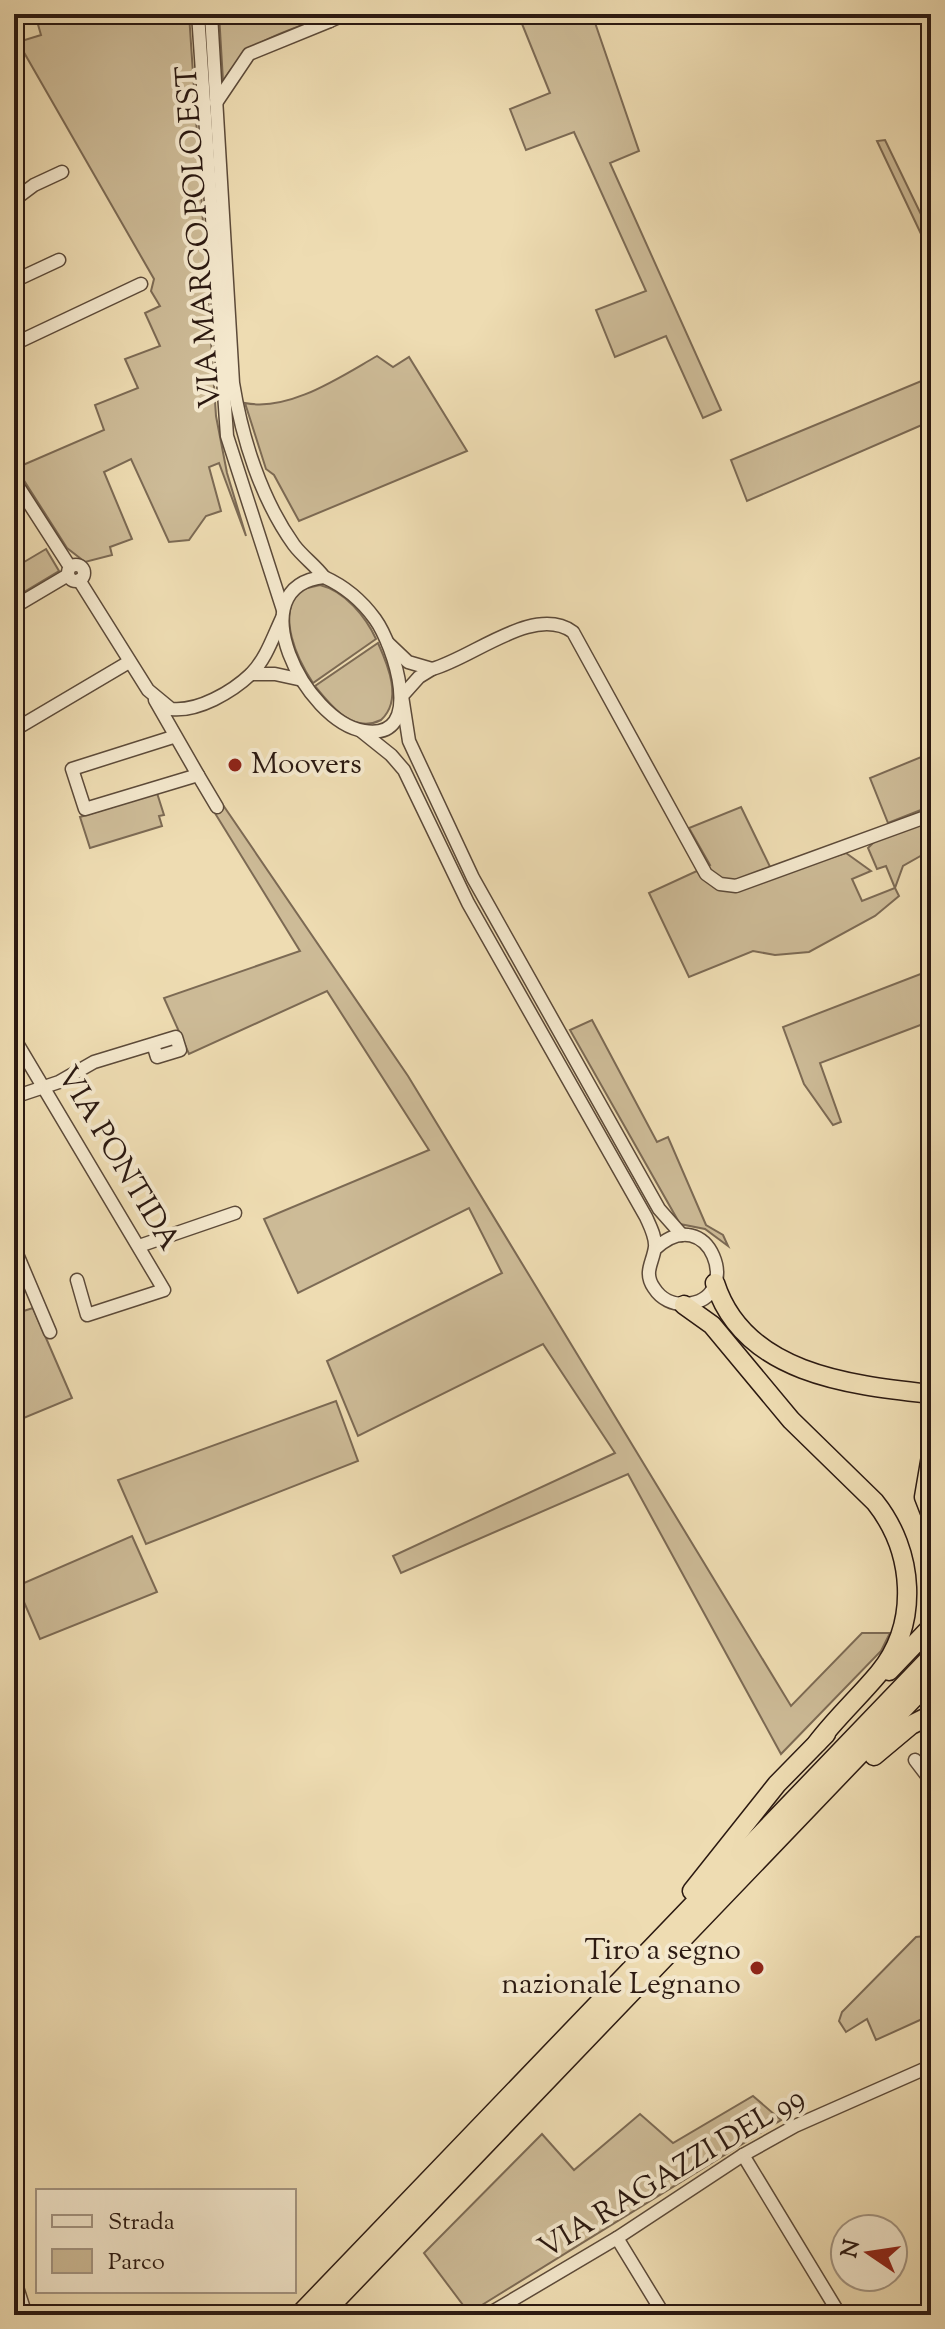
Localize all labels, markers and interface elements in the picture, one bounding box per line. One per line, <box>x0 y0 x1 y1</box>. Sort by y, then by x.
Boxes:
street label: VIA MARCO POLO EST <box>167 64 233 410</box>
place label: Moovers <box>251 744 362 787</box>
marker: Moovers <box>226 756 244 774</box>
street label: VIA PONTIDA <box>45 1059 189 1259</box>
place label: Tiro a segno nazionale Legnano <box>501 1930 741 2007</box>
marker: Tiro a segno nazionale Legnano <box>748 1959 766 1977</box>
street label: VIA RAGAZZI DEL 99 <box>531 2077 813 2271</box>
legend <box>36 2189 296 2293</box>
text: Strada <box>108 2206 175 2240</box>
north arrow <box>829 2213 909 2293</box>
text: N <box>835 2237 870 2261</box>
text: Parco <box>108 2246 165 2280</box>

